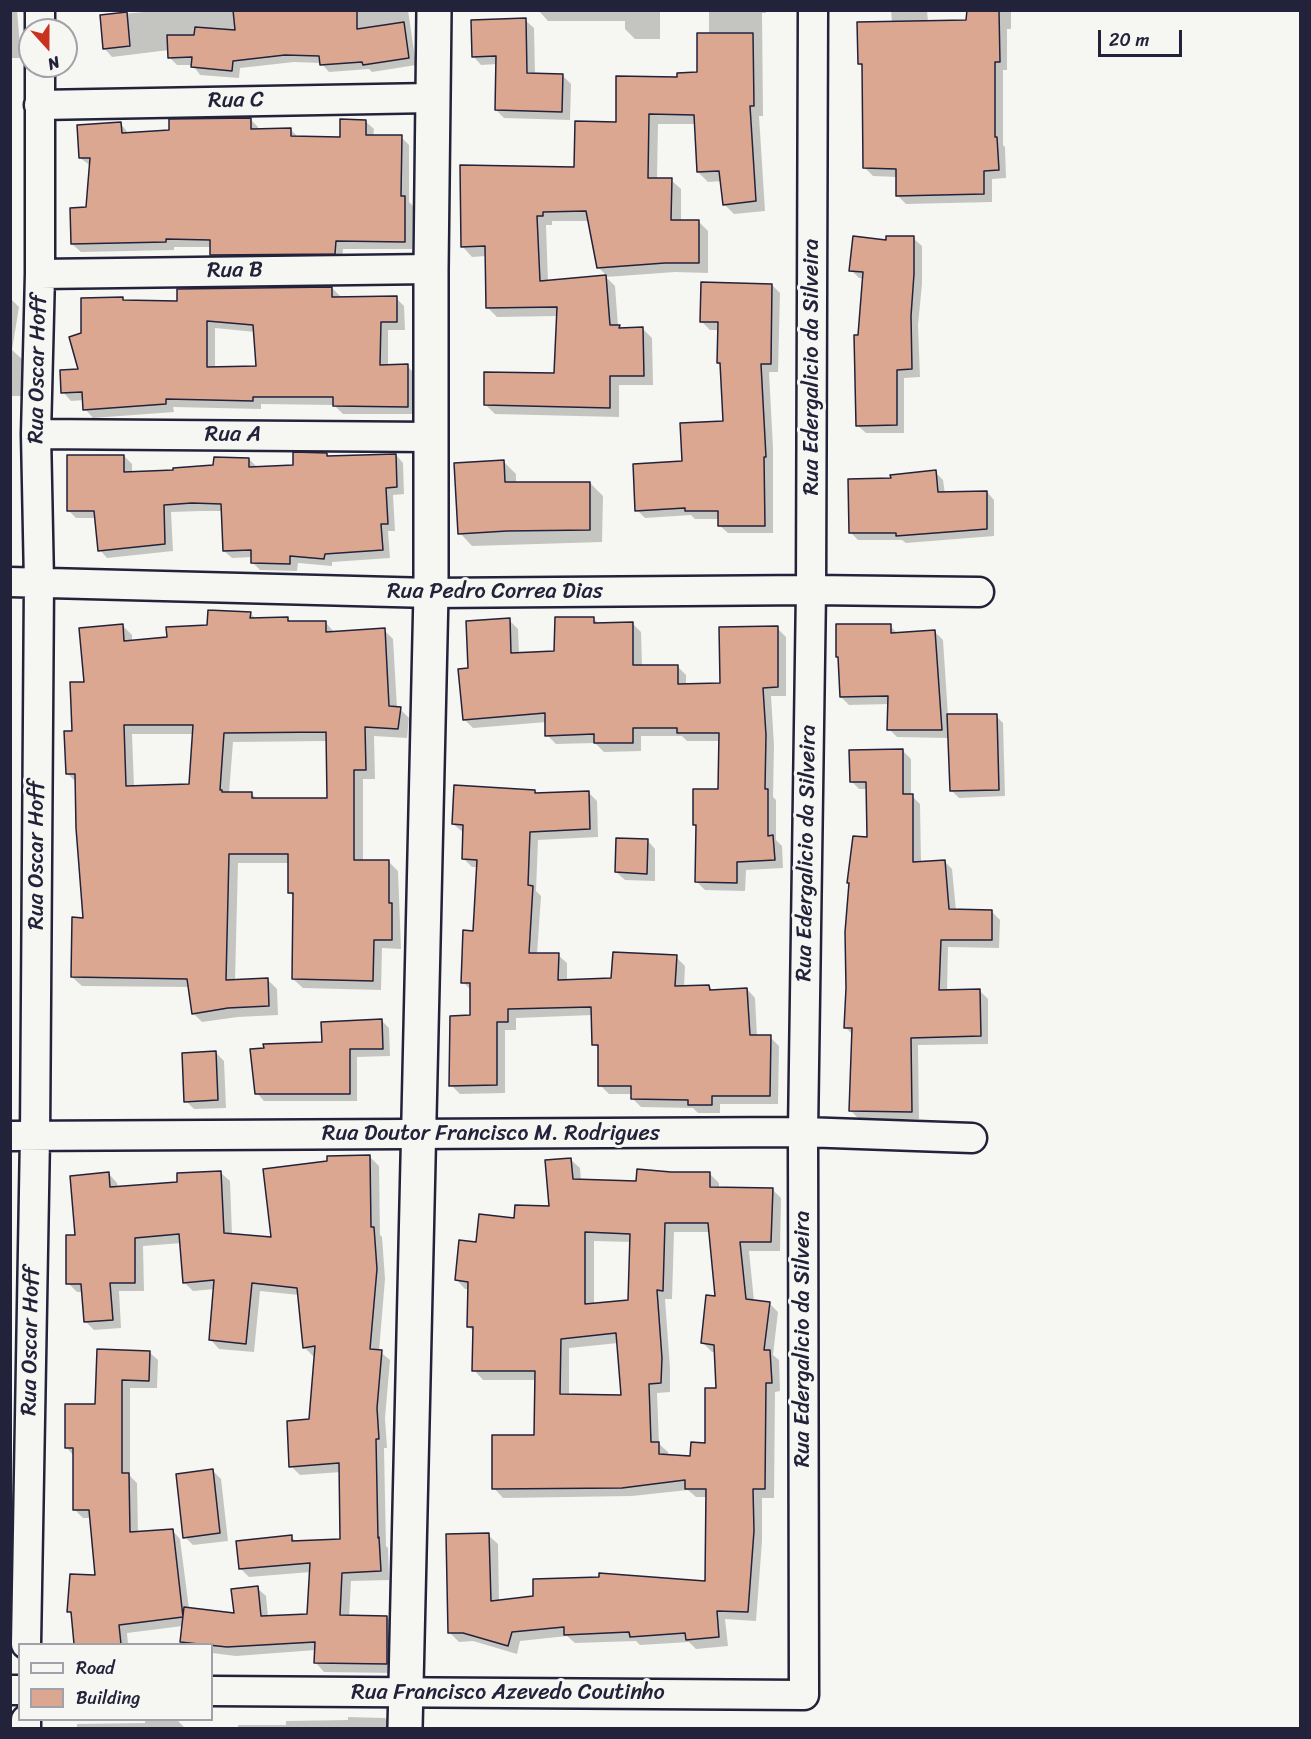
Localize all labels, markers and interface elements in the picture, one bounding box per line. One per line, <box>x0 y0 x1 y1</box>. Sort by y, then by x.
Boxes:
north arrow <box>18 18 78 78</box>
scale bar <box>1101 18 1185 56</box>
text: 20 m <box>1109 24 1149 56</box>
text: N <box>44 48 64 79</box>
street label: Rua C <box>208 87 264 115</box>
street label: Rua Edergalicio da Silveira <box>799 239 825 495</box>
street label: Rua B <box>207 257 263 285</box>
street label: Rua Oscar Hoff <box>23 294 53 444</box>
street label: Rua A <box>205 422 261 448</box>
street label: Rua Pedro Correa Dias <box>387 579 603 605</box>
street label: Rua Edergalicio da Silveira <box>792 724 822 982</box>
street label: Rua Oscar Hoff <box>24 780 50 930</box>
street label: Rua Doutor Francisco M. Rodrigues <box>322 1121 660 1147</box>
street label: Rua Edergalicio da Silveira <box>790 1211 816 1467</box>
street label: Rua Oscar Hoff <box>16 1266 46 1416</box>
legend <box>18 1643 213 1721</box>
text: Road <box>76 1652 115 1684</box>
street label: Rua Francisco Azevedo Coutinho <box>351 1680 665 1706</box>
text: Building <box>76 1682 140 1714</box>

